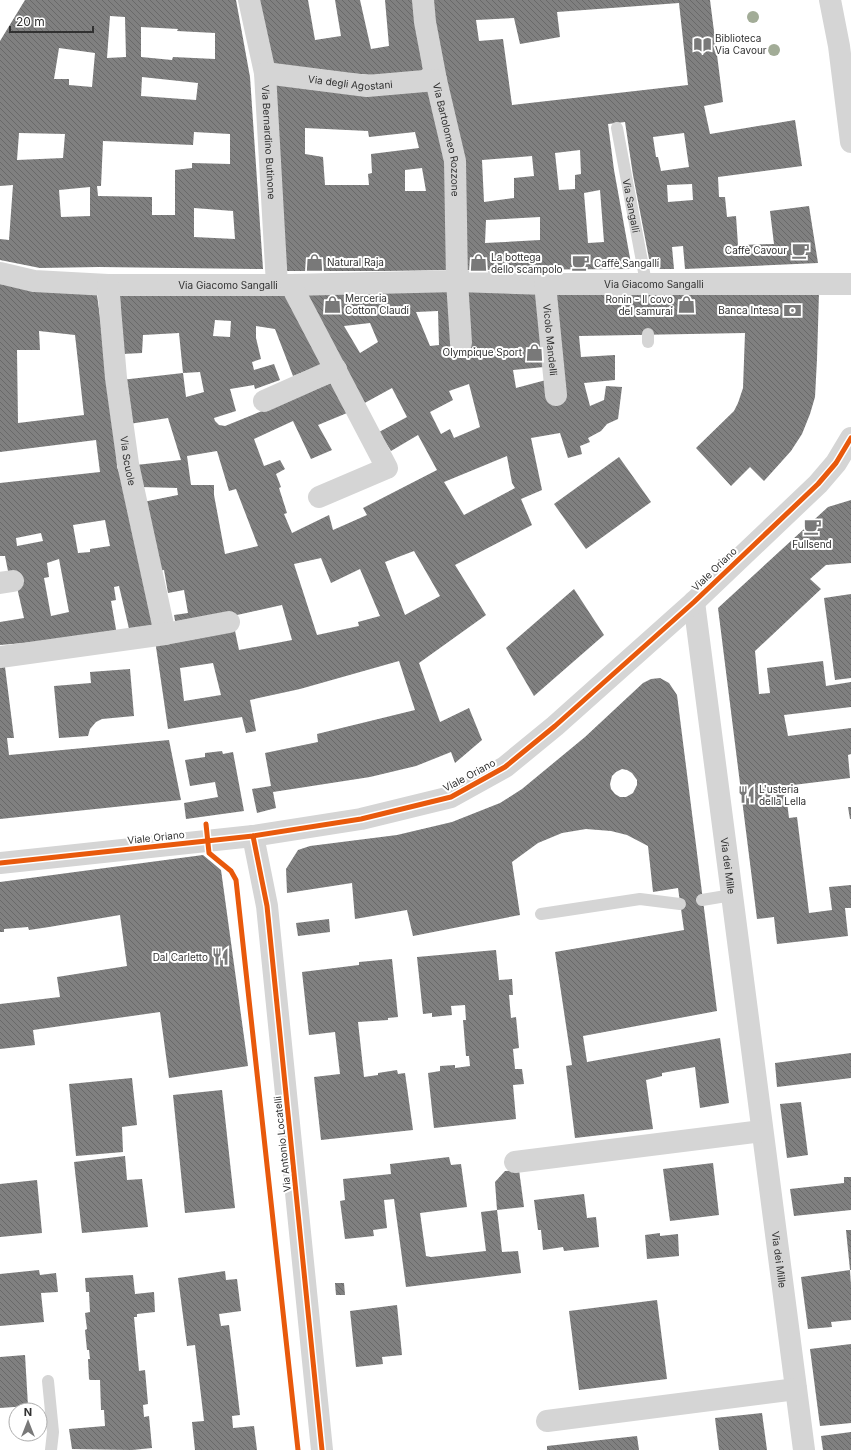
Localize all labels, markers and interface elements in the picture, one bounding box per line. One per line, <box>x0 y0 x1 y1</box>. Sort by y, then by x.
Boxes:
scale bar <box>10 8 93 34</box>
text: 20 m <box>16 14 45 29</box>
place label: Biblioteca Via Cavour <box>715 32 767 56</box>
library icon: Biblioteca Via Cavour <box>692 34 712 54</box>
street label: Via degli Agostani <box>307 73 393 92</box>
street label: Via Bartolomeo Rozzone <box>431 82 462 197</box>
street label: Via Bernardino Butinone <box>260 85 278 200</box>
street label: Via Sangalli <box>621 178 643 234</box>
cafe icon: Caffè Cavour <box>790 240 810 260</box>
place label: Caffè Cavour <box>725 244 787 256</box>
place label: La bottega dello scampolo <box>491 251 563 275</box>
shop icon: Natural Raja <box>304 252 324 272</box>
shop icon: La bottega dello scampolo <box>468 253 488 273</box>
cafe icon: Caffè Sangalli <box>571 253 591 273</box>
place label: Natural Raja <box>327 256 384 268</box>
place label: Caffè Sangalli <box>594 257 659 269</box>
street label: Via Giacomo Sangalli <box>604 278 704 290</box>
street label: Via Giacomo Sangalli <box>178 279 278 291</box>
place label: Merceria Cotton Claudi <box>345 292 409 316</box>
place label: Ronin - Il covo del samurai <box>605 293 673 317</box>
shop icon: Merceria Cotton Claudi <box>322 294 342 314</box>
shop icon: Ronin - Il covo del samurai <box>676 295 696 315</box>
bank icon: Banca Intesa <box>782 300 802 320</box>
street label: Vicolo Mandelli <box>541 303 560 376</box>
place label: Banca Intesa <box>718 304 779 316</box>
shop icon: Olympique Sport <box>525 342 545 362</box>
place label: Olympique Sport <box>443 346 523 358</box>
street label: Via Scuole <box>118 435 139 487</box>
cafe icon: Fullsend <box>802 517 822 537</box>
place label: Fullsend <box>792 538 832 550</box>
street label: Viale Oriano <box>689 545 739 593</box>
street label: Viale Oriano <box>441 756 497 794</box>
place label: L'usteria della Lella <box>759 783 806 807</box>
restaurant icon: L'usteria della Lella <box>736 785 756 805</box>
street label: Viale Oriano <box>127 828 185 846</box>
street label: Via dei Mille <box>719 837 738 895</box>
restaurant icon: Dal Carletto <box>211 947 231 967</box>
place label: Dal Carletto <box>153 951 208 963</box>
street label: Via Antonio Locatelli <box>271 1096 293 1192</box>
street label: Via dei Mille <box>770 1230 789 1289</box>
north arrow <box>8 1402 48 1442</box>
text: N <box>24 1405 32 1419</box>

